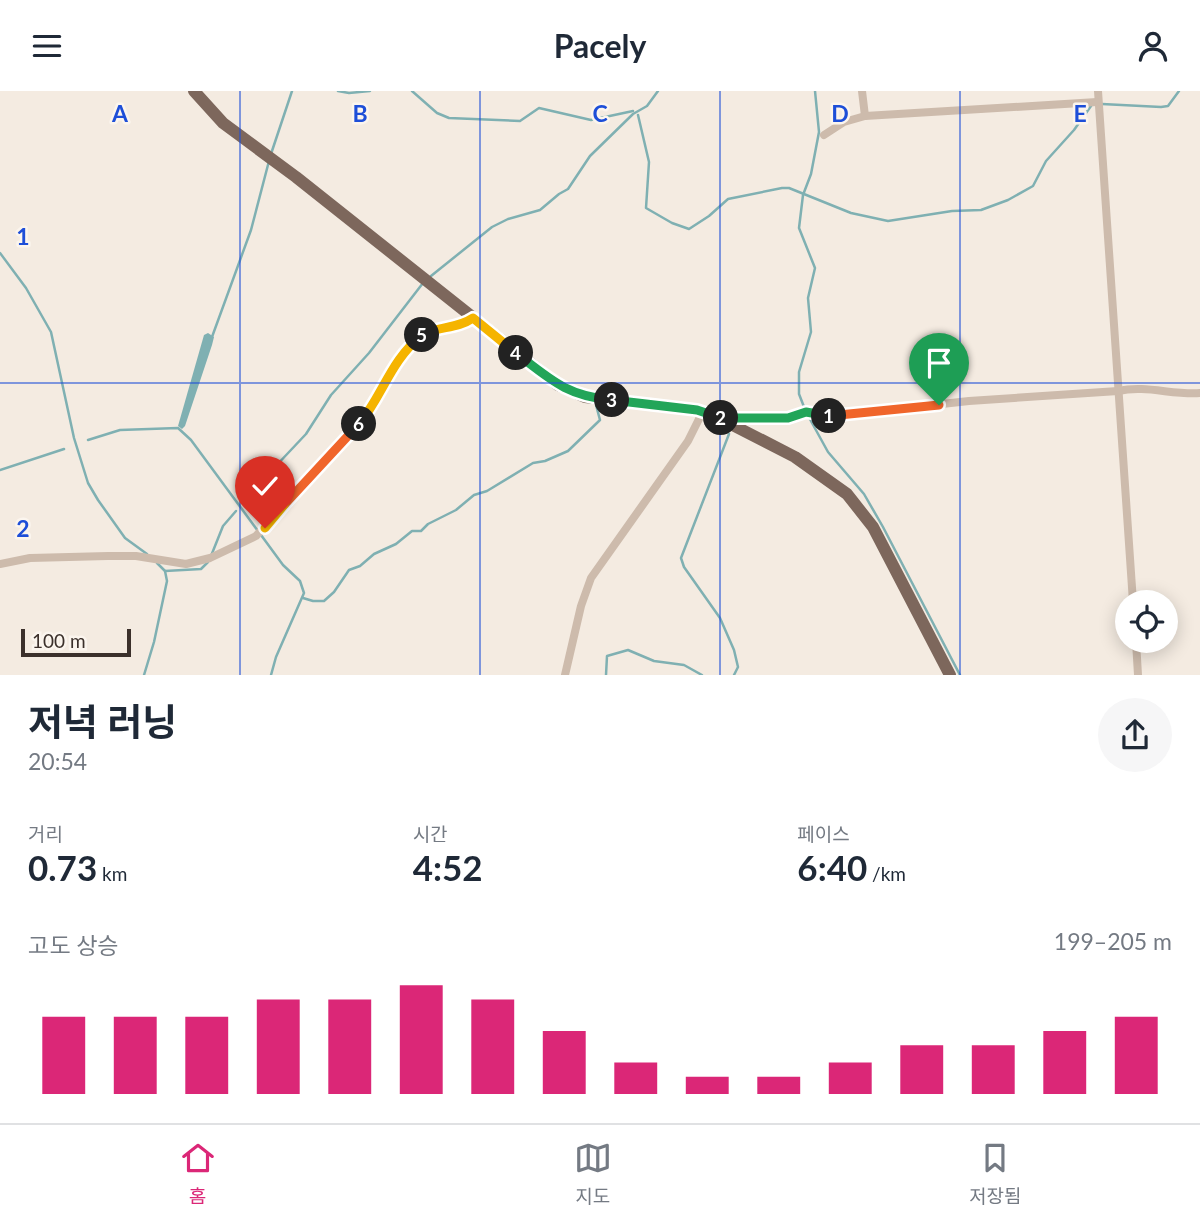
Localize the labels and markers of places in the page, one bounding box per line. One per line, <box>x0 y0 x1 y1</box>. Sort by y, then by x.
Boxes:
pin: 5 <box>404 317 440 353</box>
pin <box>909 333 969 405</box>
pin: 4 <box>498 335 534 371</box>
pin: 3 <box>594 383 630 417</box>
pin: 1 <box>812 399 846 433</box>
pin: 2 <box>704 401 738 435</box>
pin: 6 <box>342 407 376 441</box>
pin <box>235 456 295 528</box>

